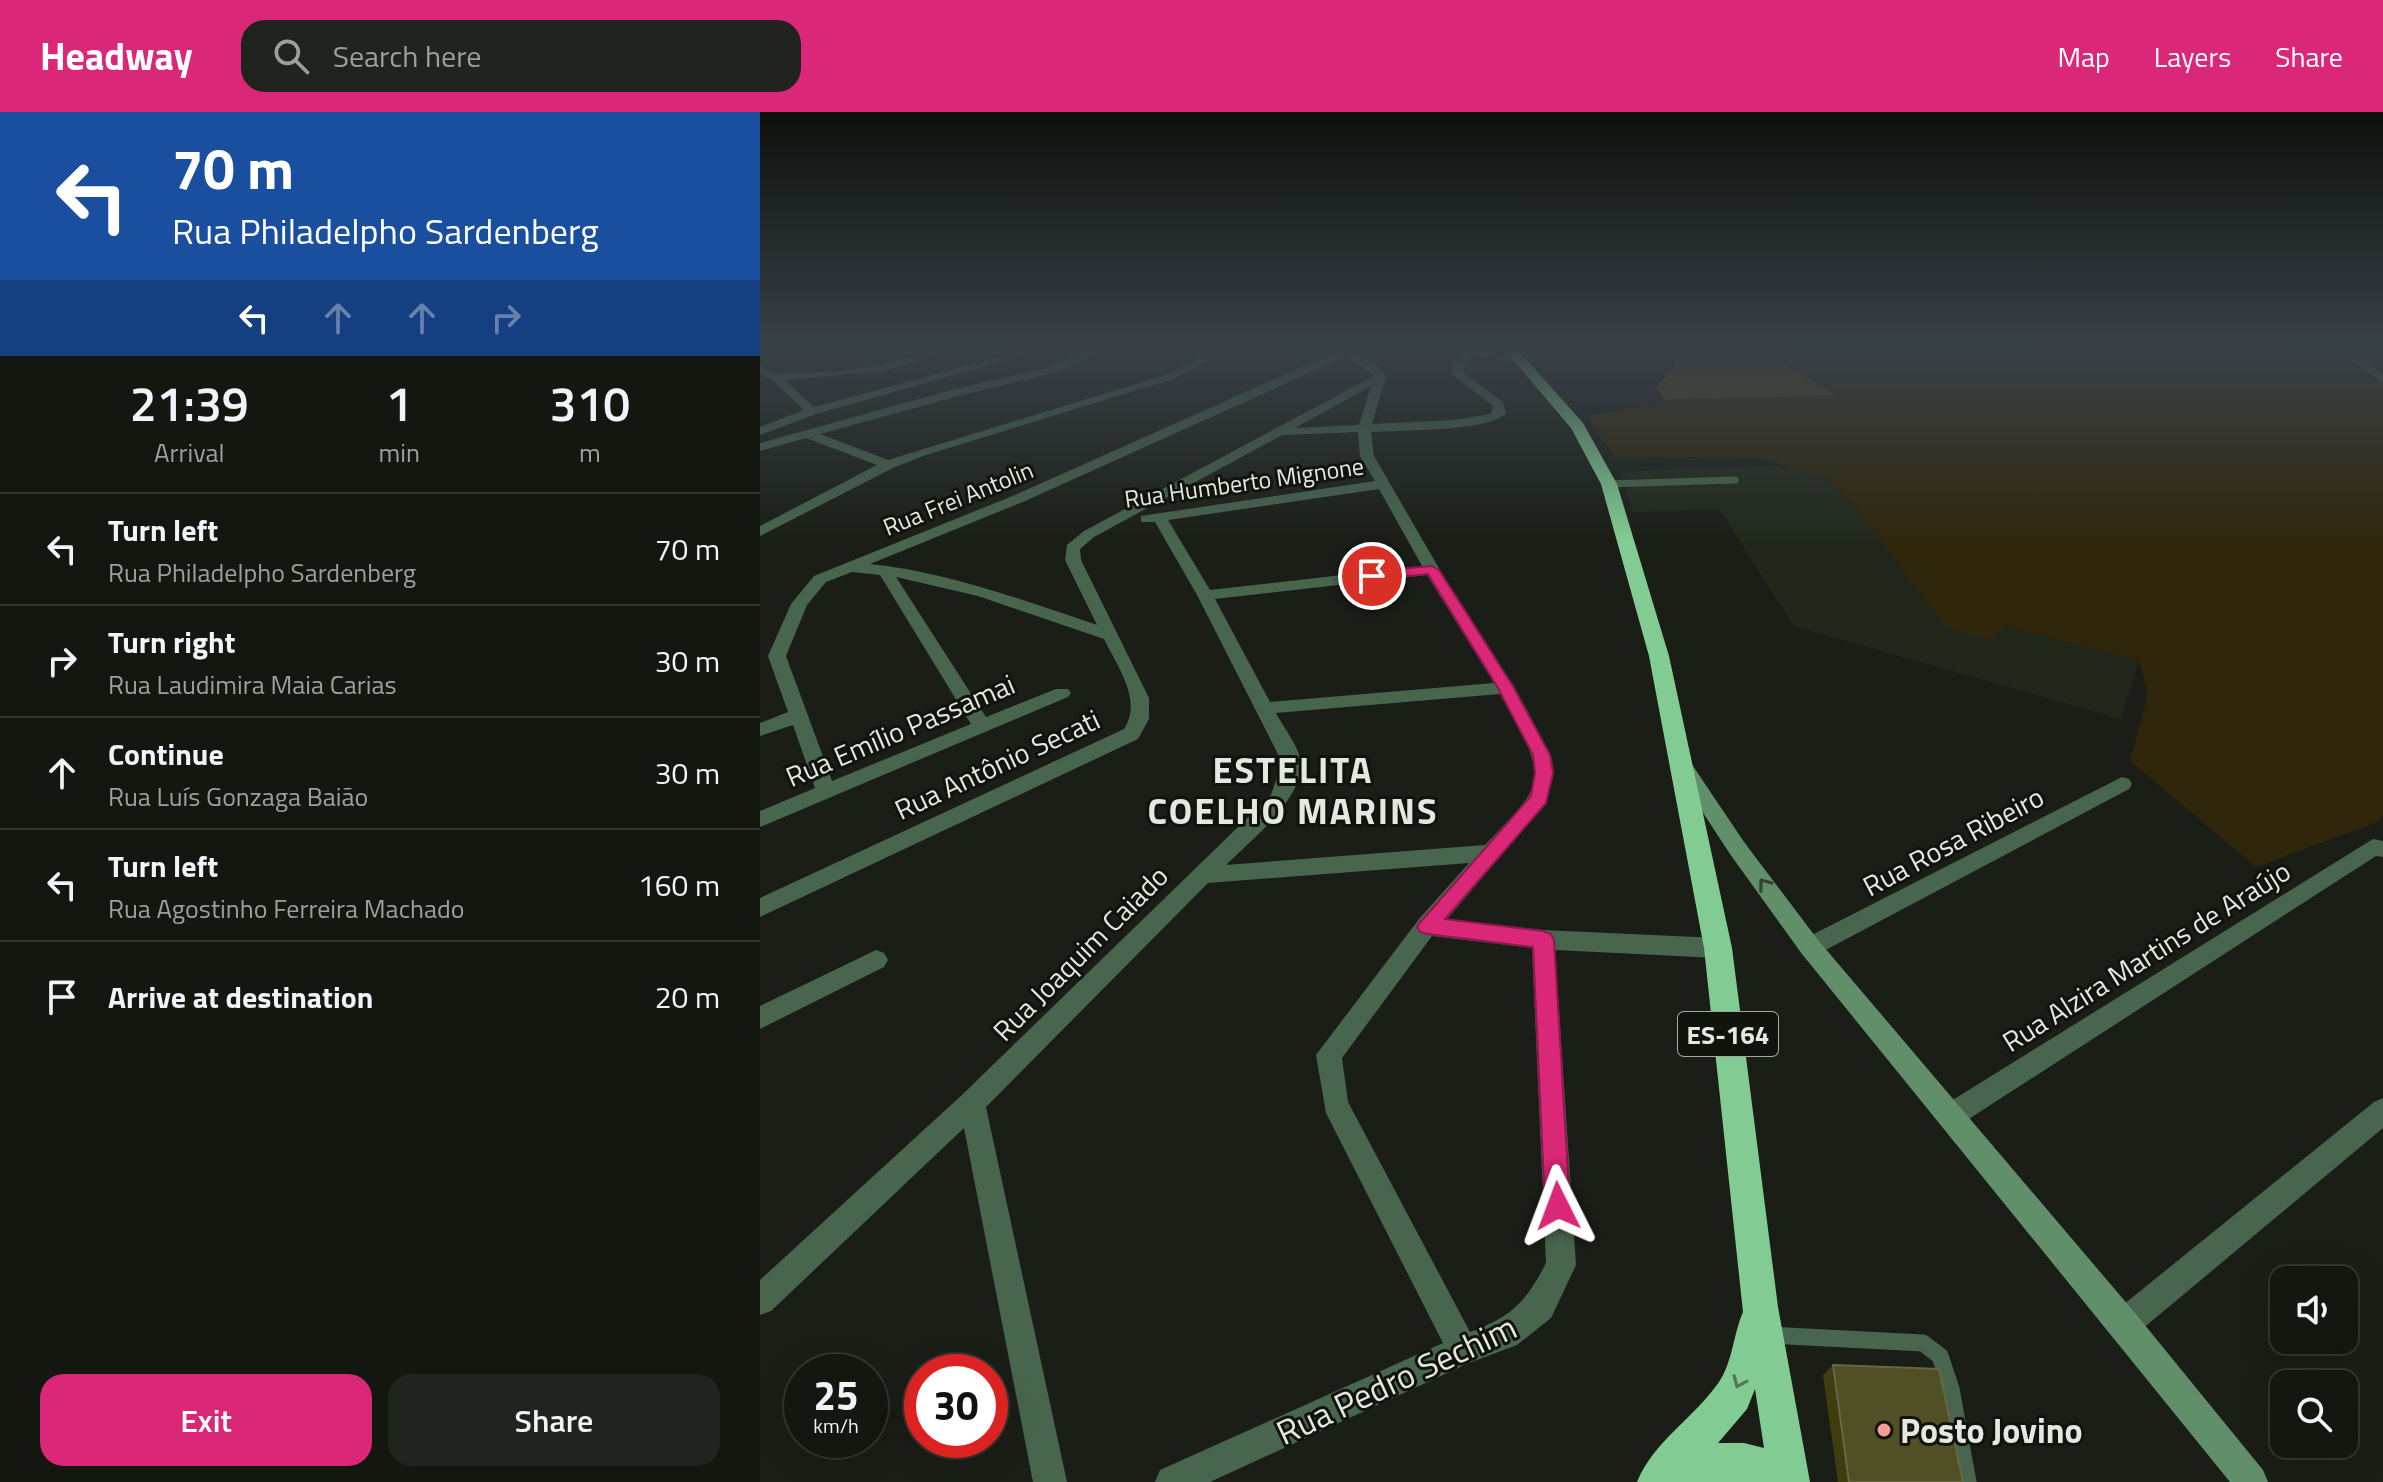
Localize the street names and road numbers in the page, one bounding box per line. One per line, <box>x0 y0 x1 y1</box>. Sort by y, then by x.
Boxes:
street label: Rua Humberto Mignone <box>1122 447 1366 517</box>
street label: Rua Frei Antolin <box>877 451 1039 545</box>
street label: Rua Emílio Passamai <box>779 662 1021 798</box>
street label: Rua Antônio Secati <box>887 698 1107 830</box>
street label: Rua Rosa Ribeiro <box>1855 775 2051 907</box>
street label: Rua Alzira Martins de Araújo <box>1993 850 2299 1062</box>
street label: Rua Joaquim Caiado <box>982 855 1178 1051</box>
road number: ES-164 <box>1678 1012 1778 1056</box>
street label: Rua Pedro Sechim <box>1267 1300 1525 1458</box>

